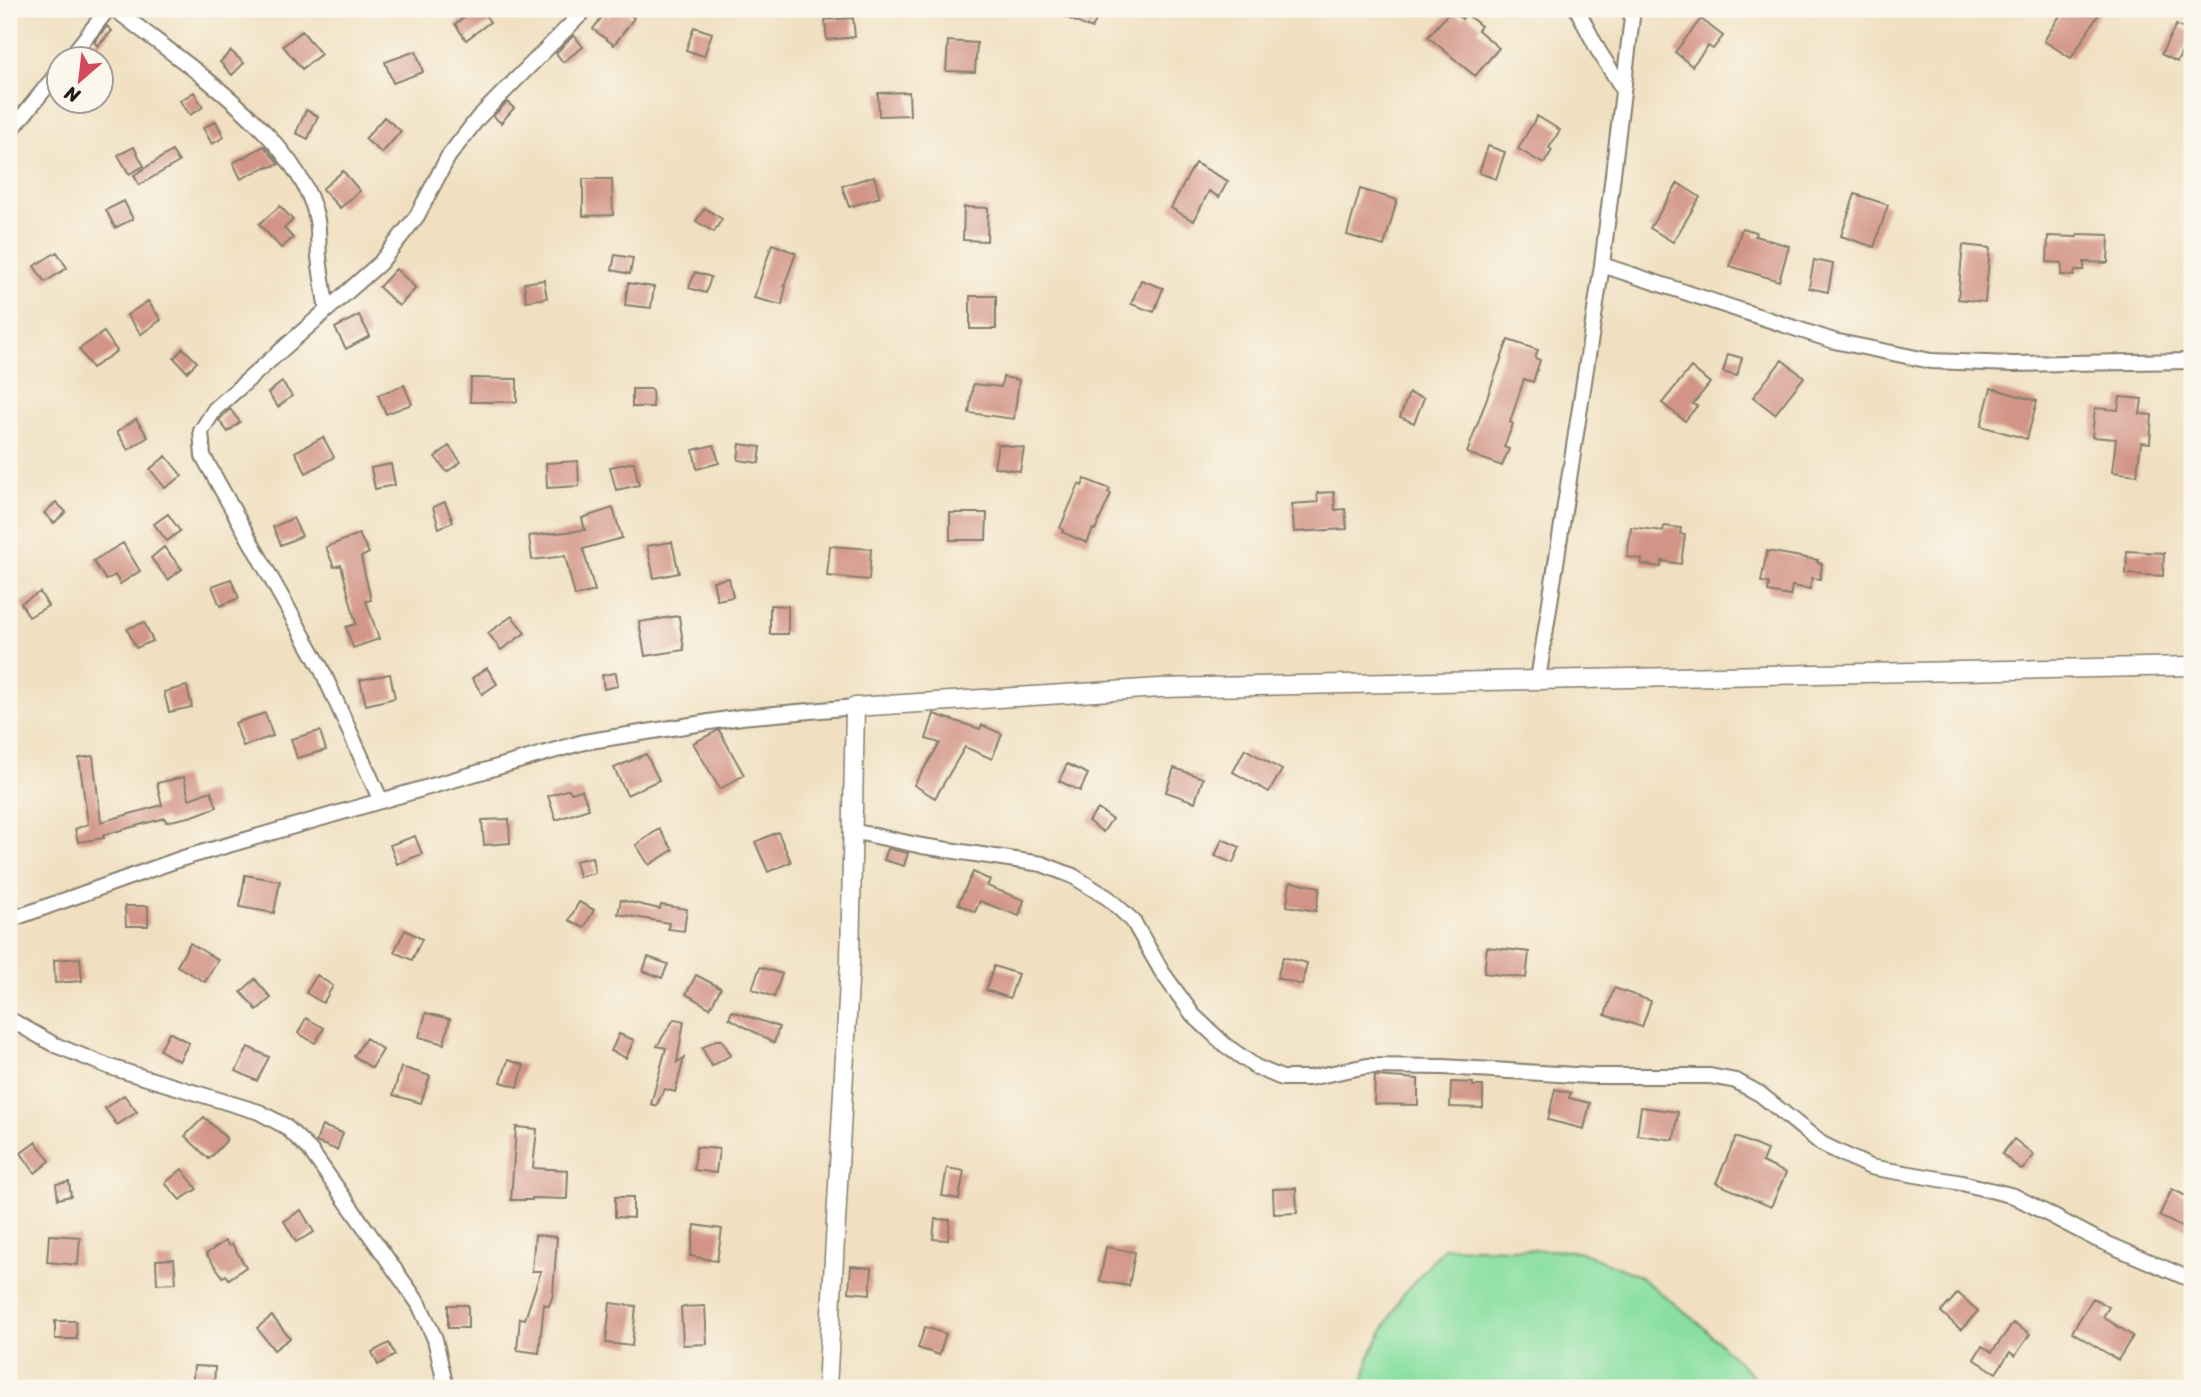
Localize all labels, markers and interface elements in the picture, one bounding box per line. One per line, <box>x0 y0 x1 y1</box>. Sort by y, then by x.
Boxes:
north arrow <box>46 46 116 116</box>
text: N <box>58 77 87 113</box>

